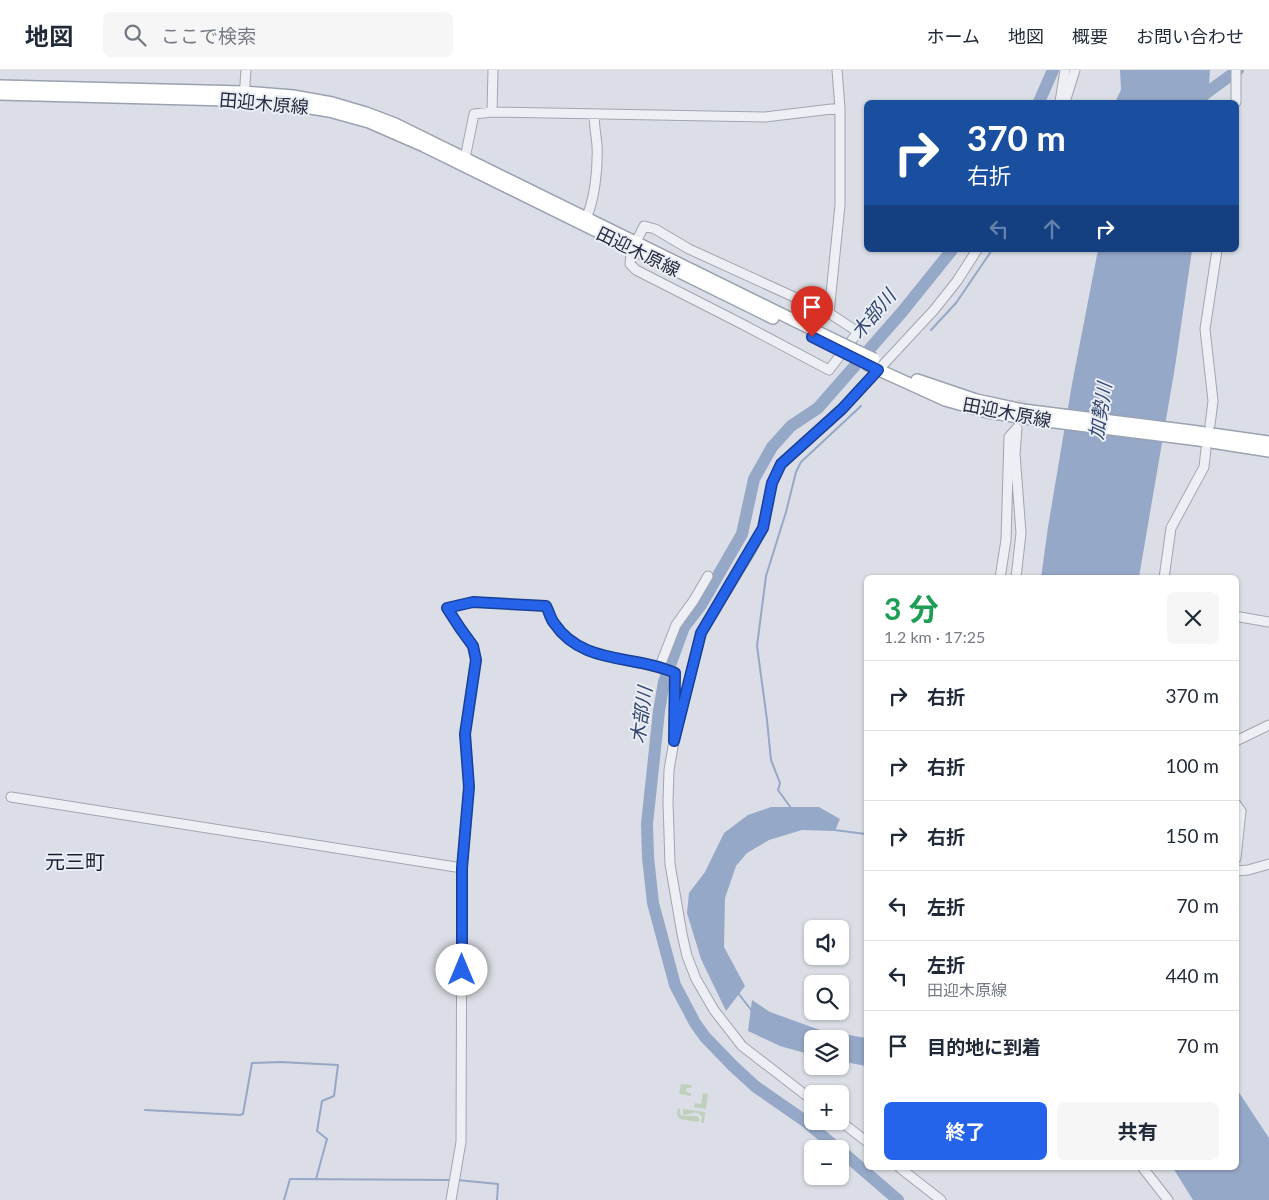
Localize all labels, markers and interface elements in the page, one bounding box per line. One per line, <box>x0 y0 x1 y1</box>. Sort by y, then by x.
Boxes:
search box <box>103 12 453 57</box>
text: 地図 <box>25 21 73 50</box>
icon: search <box>121 21 149 49</box>
text: ここで検索 <box>161 24 256 47</box>
text: ホーム <box>927 25 980 47</box>
text: 地図 <box>1008 25 1044 47</box>
text: 概要 <box>1072 25 1108 47</box>
text: お問い合わせ <box>1136 25 1244 47</box>
street label: 田迎木原線 <box>218 88 310 118</box>
text: 370 m <box>967 116 1066 158</box>
icon: right <box>884 120 949 185</box>
text: 右折 <box>967 162 1011 189</box>
icon: left <box>985 215 1013 243</box>
icon: ahead <box>1038 215 1066 243</box>
icon: right <box>1091 215 1119 243</box>
street label: 田迎木原線 <box>593 221 684 281</box>
water label: 木部川 <box>845 283 901 343</box>
pin <box>791 286 833 337</box>
icon: arrive <box>798 293 826 321</box>
water label: 加勢川 <box>1084 379 1116 441</box>
street label: 田迎木原線 <box>961 393 1053 431</box>
text: 3 分 <box>884 590 939 626</box>
button: close <box>1167 592 1219 644</box>
text: 1.2 km · 17:25 <box>884 627 985 646</box>
icon: right <box>884 682 912 710</box>
water label: 木部川 <box>625 683 656 745</box>
text: 370 m <box>1165 684 1219 707</box>
text: 右折 <box>927 685 965 708</box>
icon: right <box>884 752 912 780</box>
text: 100 m <box>1165 754 1219 777</box>
text: 右折 <box>927 755 965 778</box>
icon: right <box>884 822 912 850</box>
text: 150 m <box>1165 824 1219 847</box>
text: 右折 <box>927 825 965 848</box>
district label: 元三町 <box>45 849 105 873</box>
icon: left <box>884 892 912 920</box>
text: 70 m <box>1176 894 1219 917</box>
text: 左折 <box>927 895 965 918</box>
map controls <box>804 920 849 1185</box>
button: sound <box>804 920 849 965</box>
position arrow <box>435 943 487 995</box>
text: 左折 <box>927 953 965 976</box>
icon: left <box>884 962 912 990</box>
text: 440 m <box>1165 964 1219 987</box>
button: search <box>804 975 849 1020</box>
text: 田迎木原線 <box>927 980 1007 999</box>
button: layers <box>804 1030 849 1075</box>
icon: arrive <box>884 1032 912 1060</box>
text: 70 m <box>1176 1034 1219 1057</box>
text: 目的地に到着 <box>927 1035 1041 1058</box>
button: + <box>804 1085 849 1130</box>
button: 終了 <box>884 1102 1047 1160</box>
button: 共有 <box>1057 1102 1219 1160</box>
button: − <box>804 1140 849 1185</box>

